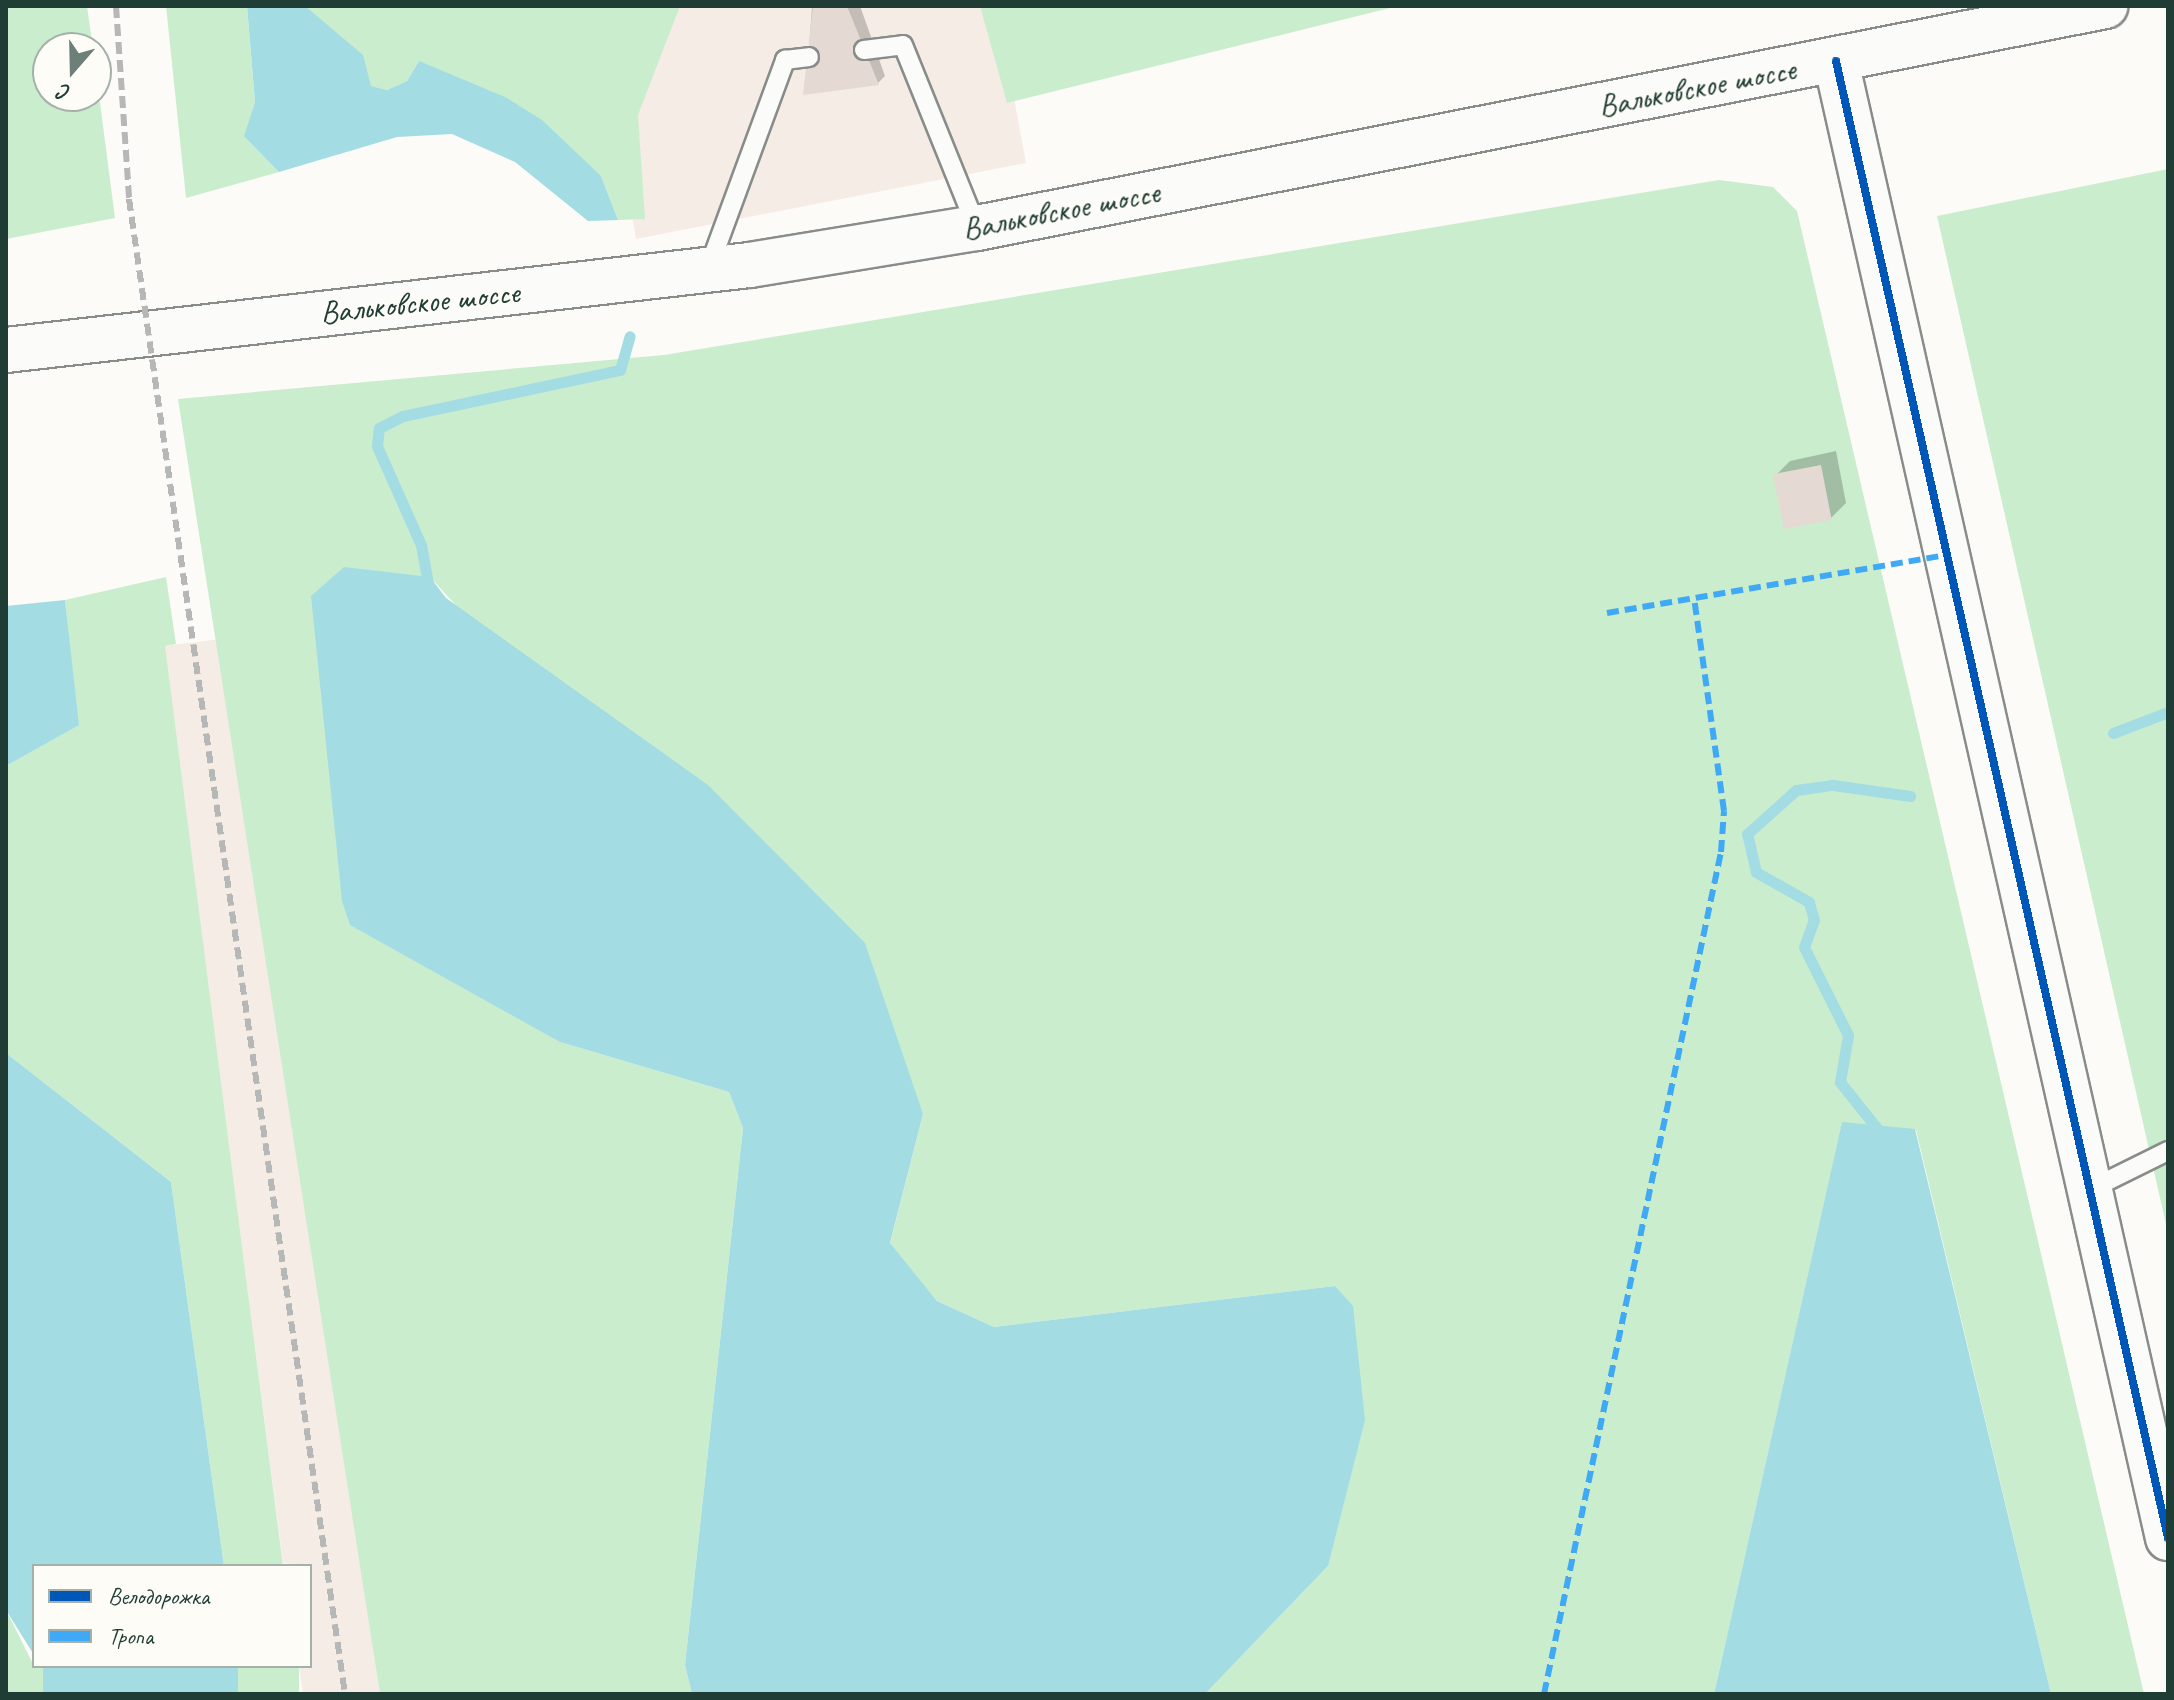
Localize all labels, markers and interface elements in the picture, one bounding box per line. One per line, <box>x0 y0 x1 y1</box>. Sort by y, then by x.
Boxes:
north arrow <box>32 32 112 112</box>
street label: Вальковское шоссе <box>1595 50 1799 126</box>
text: С <box>55 78 74 108</box>
street label: Вальковское шоссе <box>959 173 1163 249</box>
street label: Вальковское шоссе <box>319 273 521 333</box>
legend <box>32 1564 312 1668</box>
text: Велодорожка <box>108 1581 209 1611</box>
text: Тропа <box>108 1621 153 1651</box>

